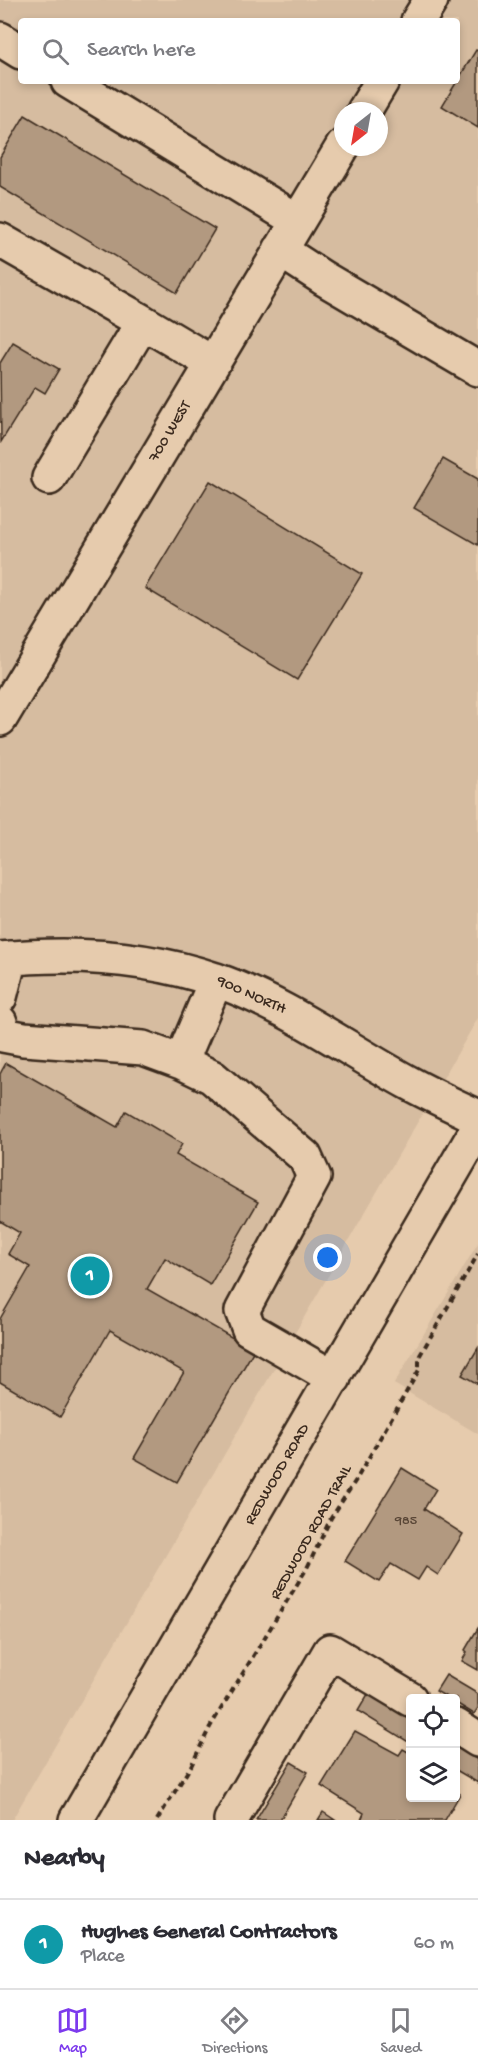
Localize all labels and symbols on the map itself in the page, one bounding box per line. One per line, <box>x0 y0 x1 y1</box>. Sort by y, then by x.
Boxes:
north arrow <box>334 102 388 156</box>
street label: 700 WEST <box>145 397 197 467</box>
street label: 900 NORTH <box>213 972 289 1020</box>
your location <box>313 1243 342 1272</box>
pin: 1 <box>70 1254 110 1298</box>
street label: REDWOOD ROAD <box>241 1421 315 1529</box>
street label: REDWOOD ROAD TRAIL <box>267 1461 358 1604</box>
house number: 985 <box>394 1513 417 1530</box>

